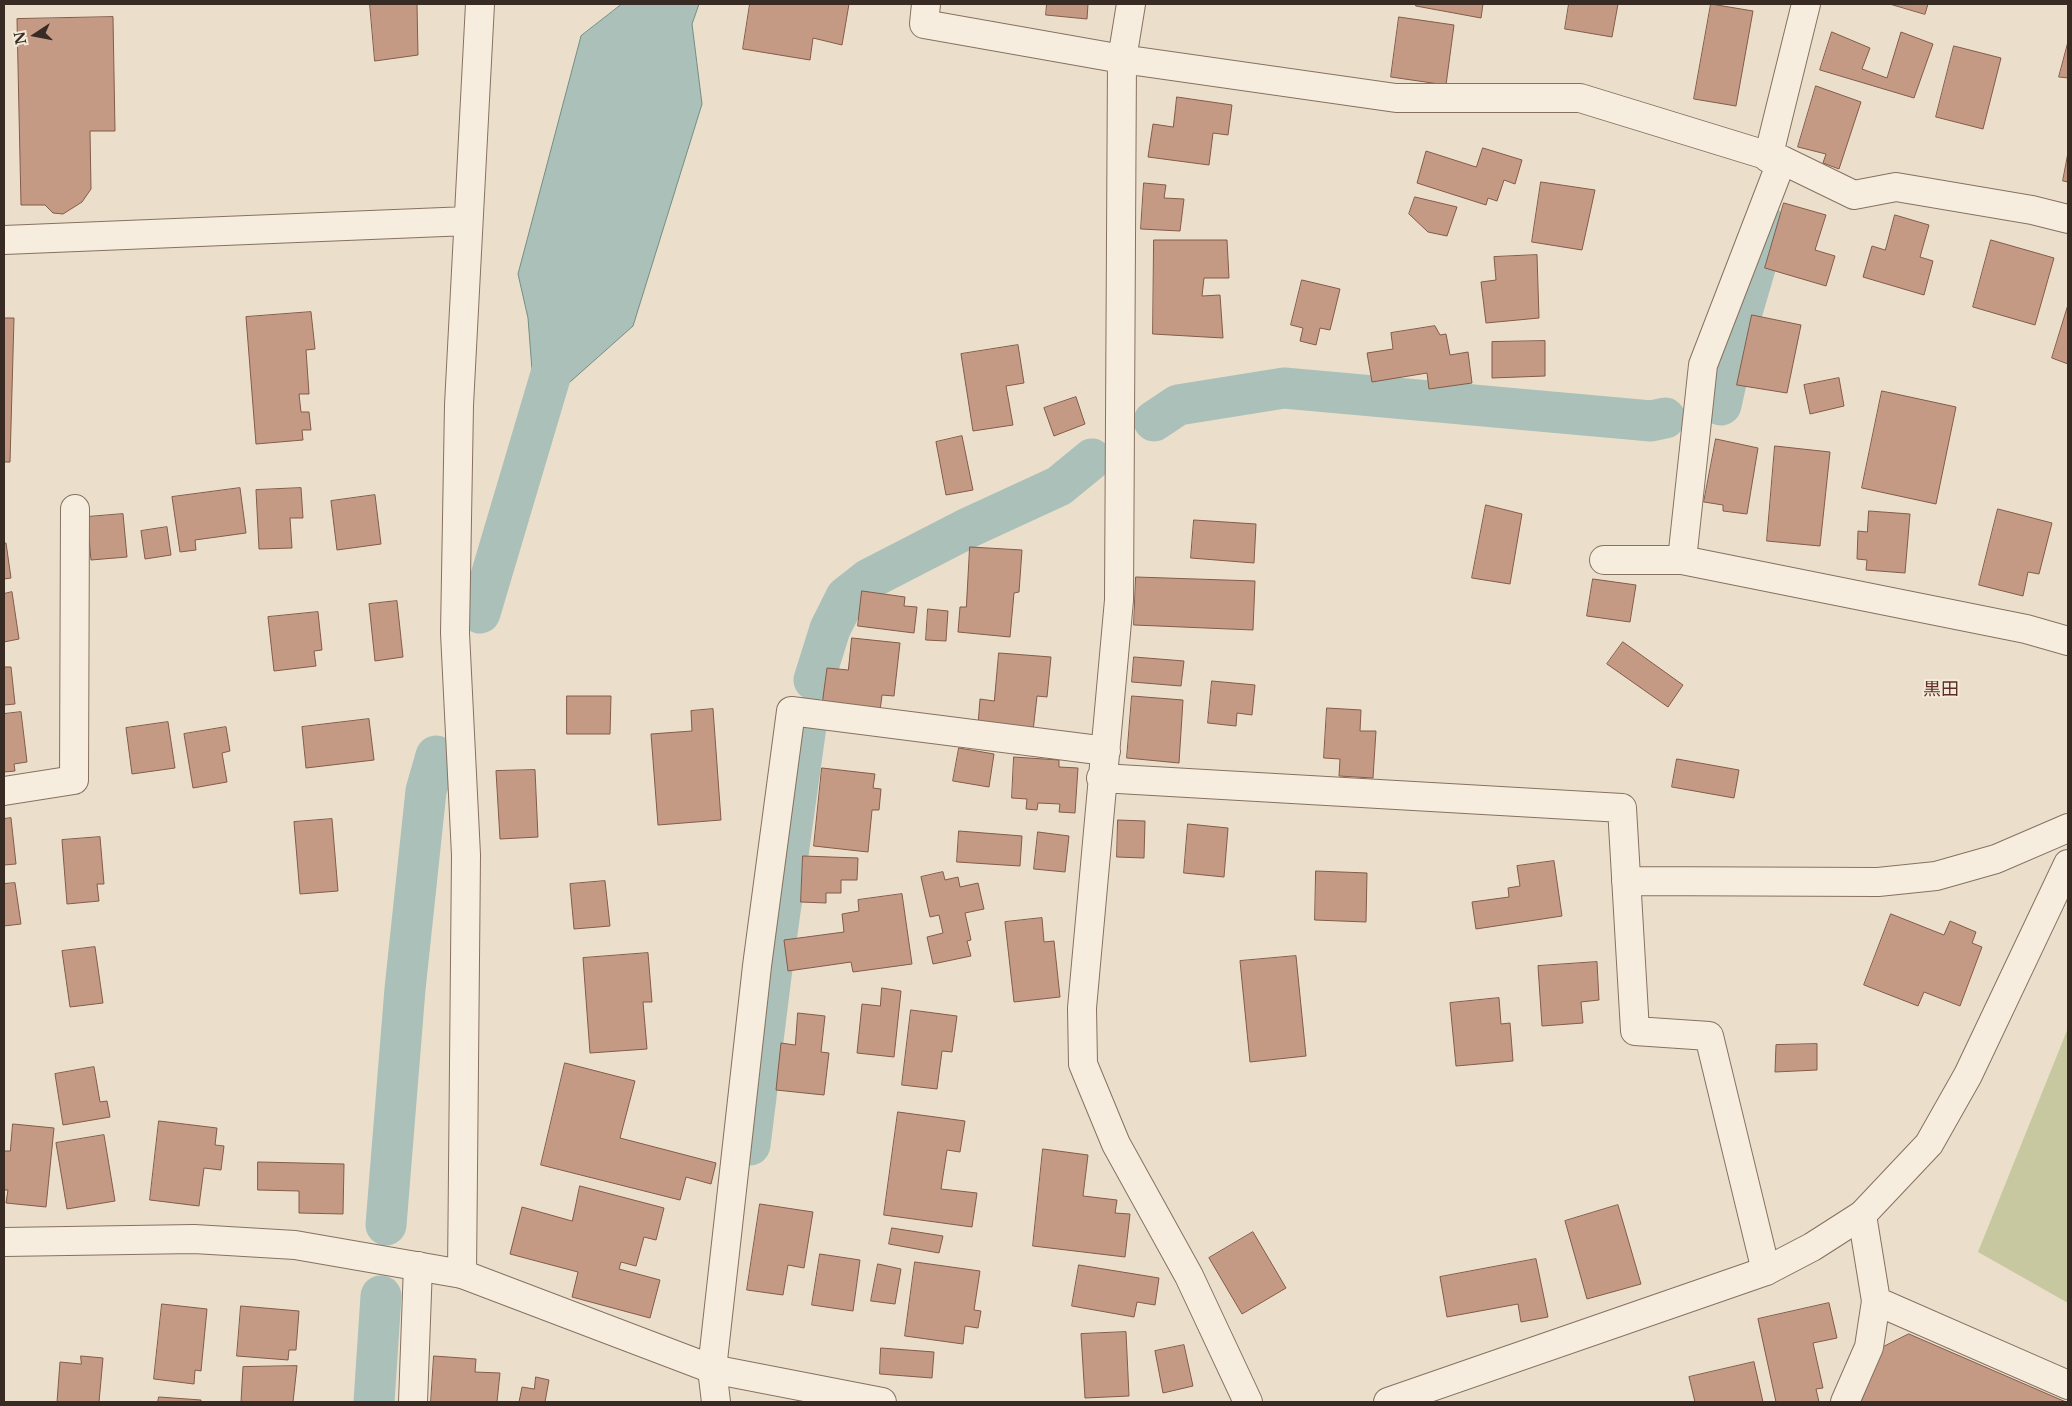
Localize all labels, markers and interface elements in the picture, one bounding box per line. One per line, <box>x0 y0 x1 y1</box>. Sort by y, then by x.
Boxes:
north arrow <box>10 10 60 60</box>
text: N <box>10 30 30 46</box>
district label: 黒田 <box>1923 679 1959 701</box>

